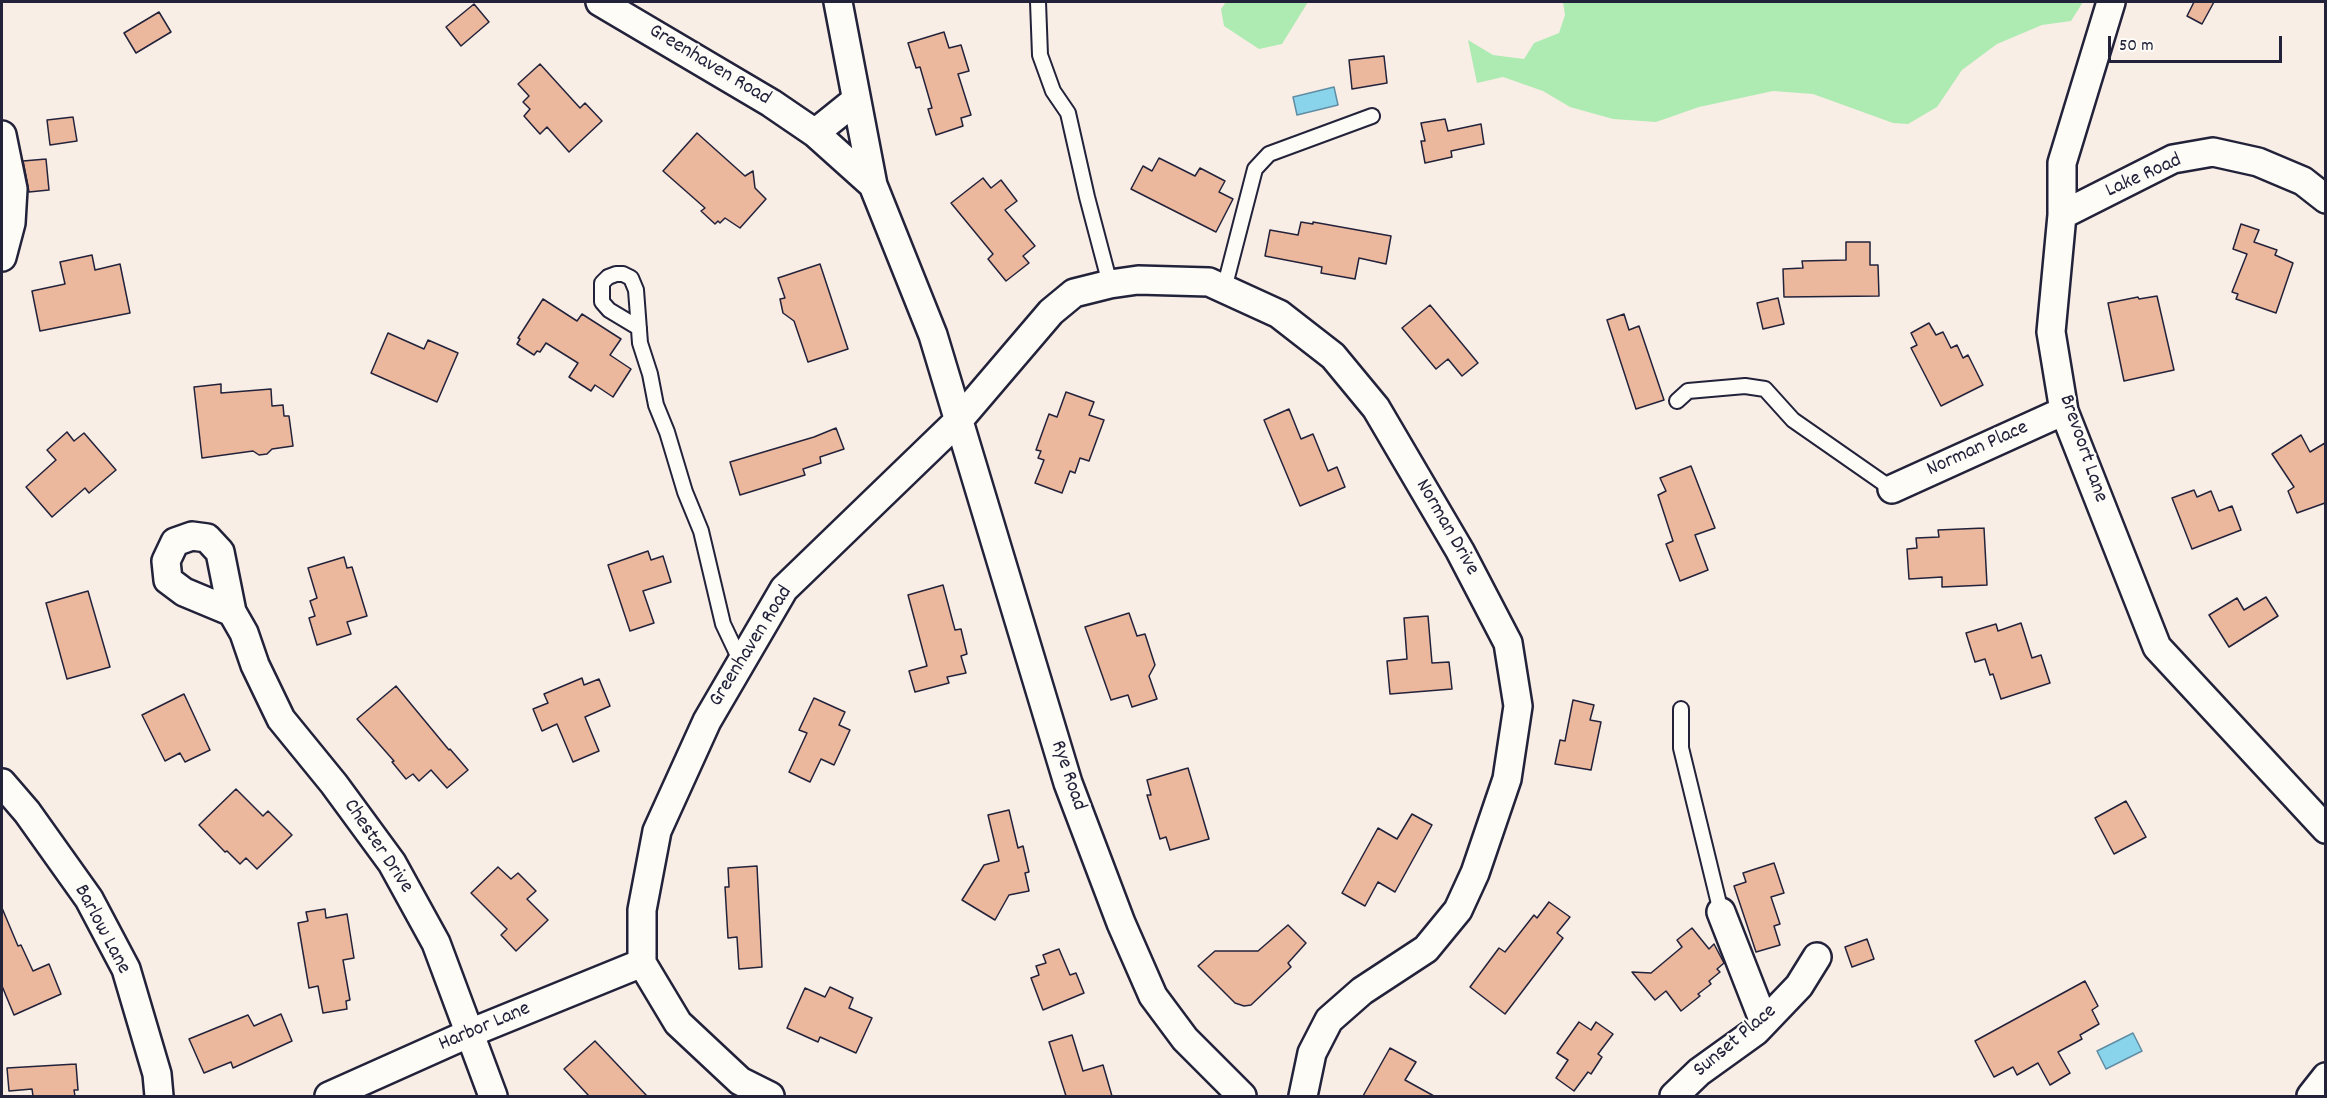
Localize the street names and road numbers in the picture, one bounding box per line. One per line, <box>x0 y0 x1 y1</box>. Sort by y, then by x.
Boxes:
street label: Greenhaven Road <box>643 20 775 112</box>
street label: Lake Road <box>2102 149 2186 205</box>
street label: Brevoort Lane <box>2052 392 2112 506</box>
street label: Norman Place <box>1923 416 2033 484</box>
street label: Norman Drive <box>1408 475 1484 581</box>
street label: Greenhaven Road <box>705 582 799 712</box>
street label: Rye Road <box>1043 738 1091 814</box>
street label: Chester Drive <box>336 795 418 899</box>
street label: Barlow Lane <box>67 881 135 979</box>
street label: Harbor Lane <box>436 997 534 1059</box>
street label: Sunset Place <box>1689 1000 1783 1084</box>

